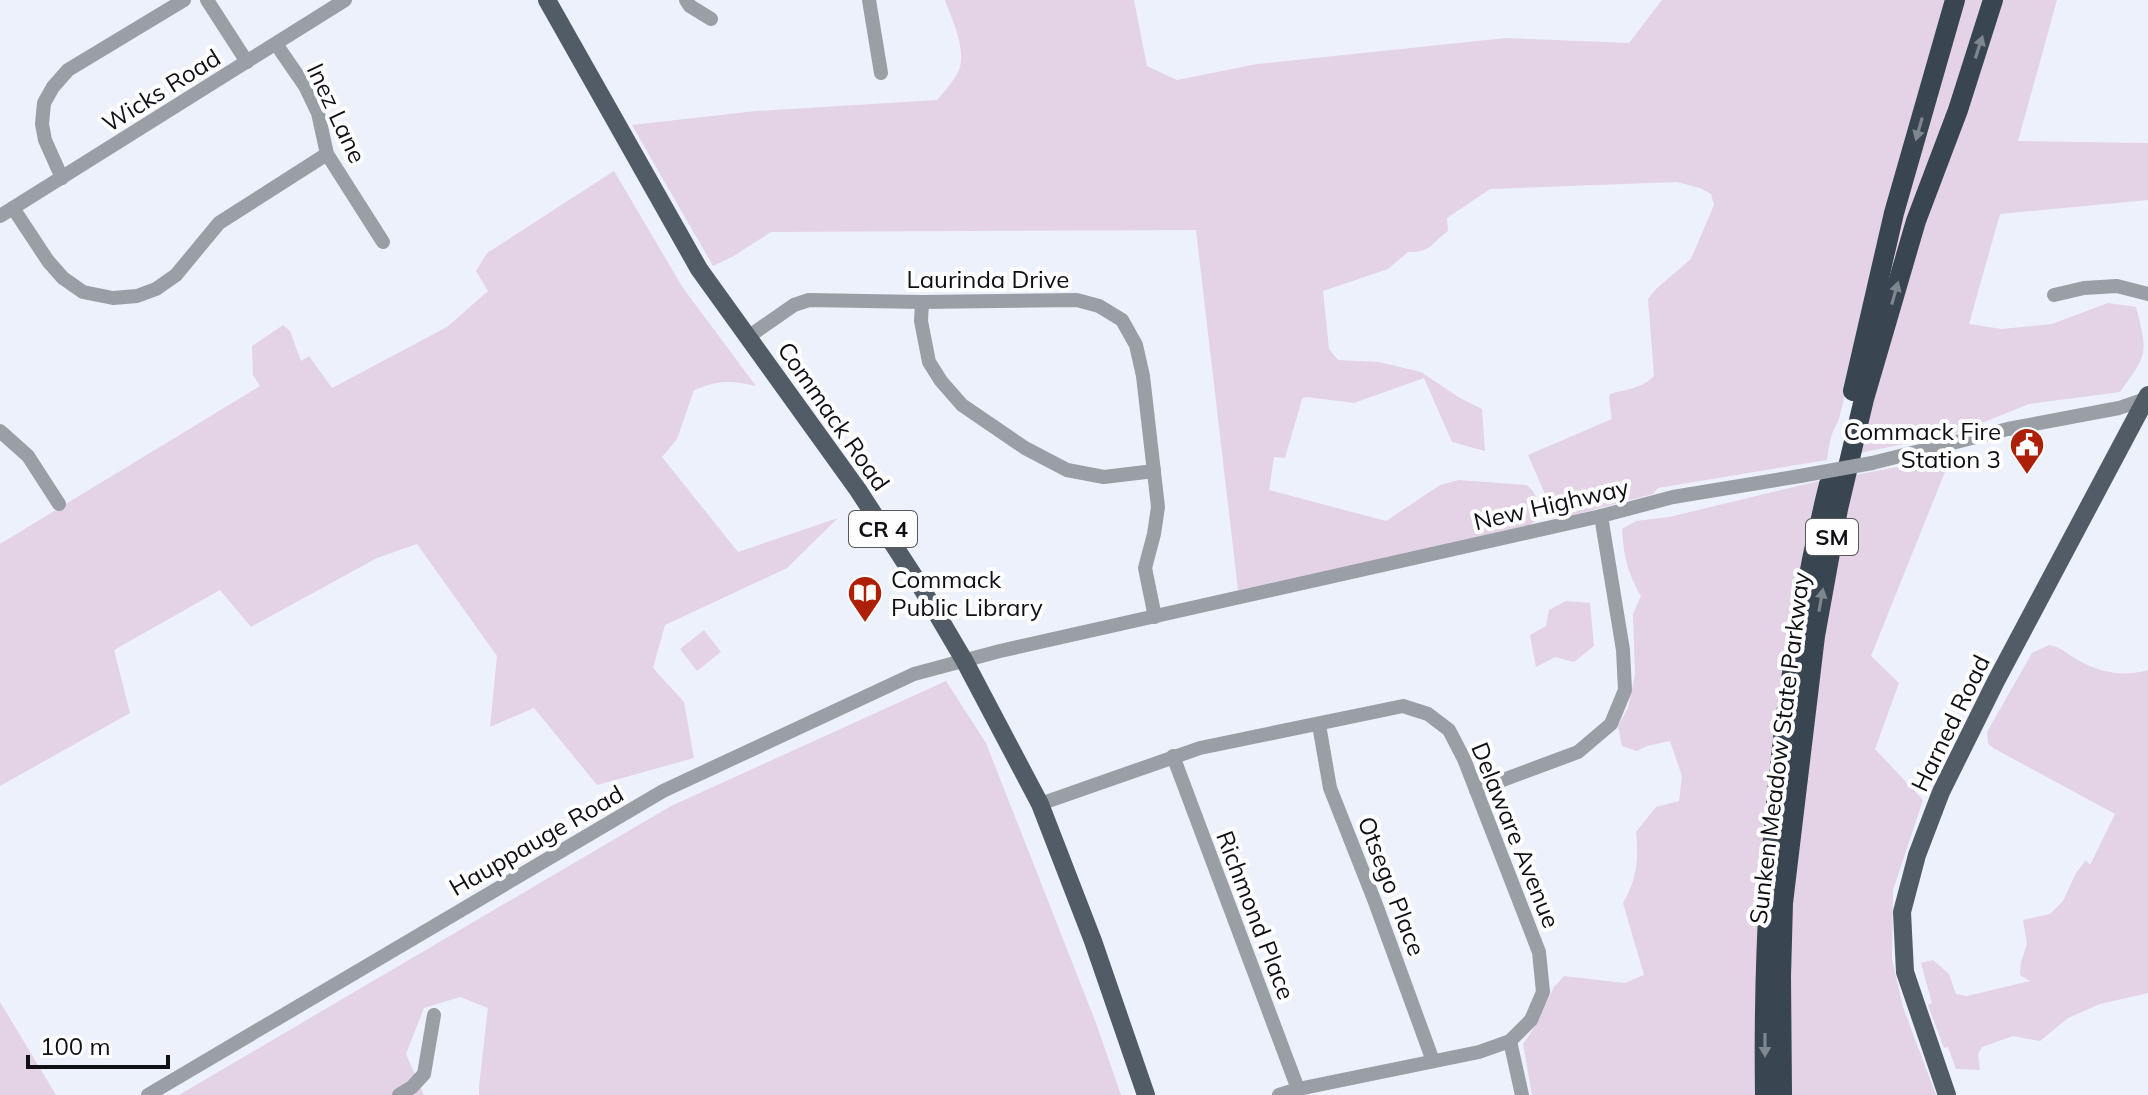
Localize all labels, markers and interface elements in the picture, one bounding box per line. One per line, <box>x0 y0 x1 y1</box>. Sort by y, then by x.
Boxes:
one-way arrow <box>1973 34 1985 58</box>
street label: Wicks Road <box>96 42 226 138</box>
street label: Inez Lane <box>301 58 373 168</box>
one-way arrow <box>1912 117 1925 141</box>
street label: Laurinda Drive <box>907 264 1069 294</box>
one-way arrow <box>1889 280 1902 304</box>
street label: Commack Road <box>771 336 897 496</box>
place label: Commack Fire Station 3 <box>1844 416 2001 474</box>
public building icon: Commack Fire Station 3 <box>2008 426 2046 476</box>
street label: New Highway <box>1471 472 1632 536</box>
road number: CR 4 <box>849 511 917 547</box>
road number: SM <box>1806 519 1858 555</box>
place label: Commack Public Library <box>891 564 1043 622</box>
street label: Sunken Meadow State Parkway <box>1743 570 1816 926</box>
library icon: Commack Public Library <box>846 574 884 624</box>
one-way arrow <box>1816 587 1828 612</box>
street label: Harned Road <box>1904 650 1996 796</box>
street label: Delaware Avenue <box>1465 738 1567 932</box>
street label: Hauppauge Road <box>443 778 629 902</box>
street label: Otsego Place <box>1352 812 1432 960</box>
street label: Richmond Place <box>1210 826 1302 1004</box>
scale bar <box>28 1019 168 1069</box>
text: 100 m <box>40 1031 111 1061</box>
one-way arrow <box>1759 1033 1771 1058</box>

